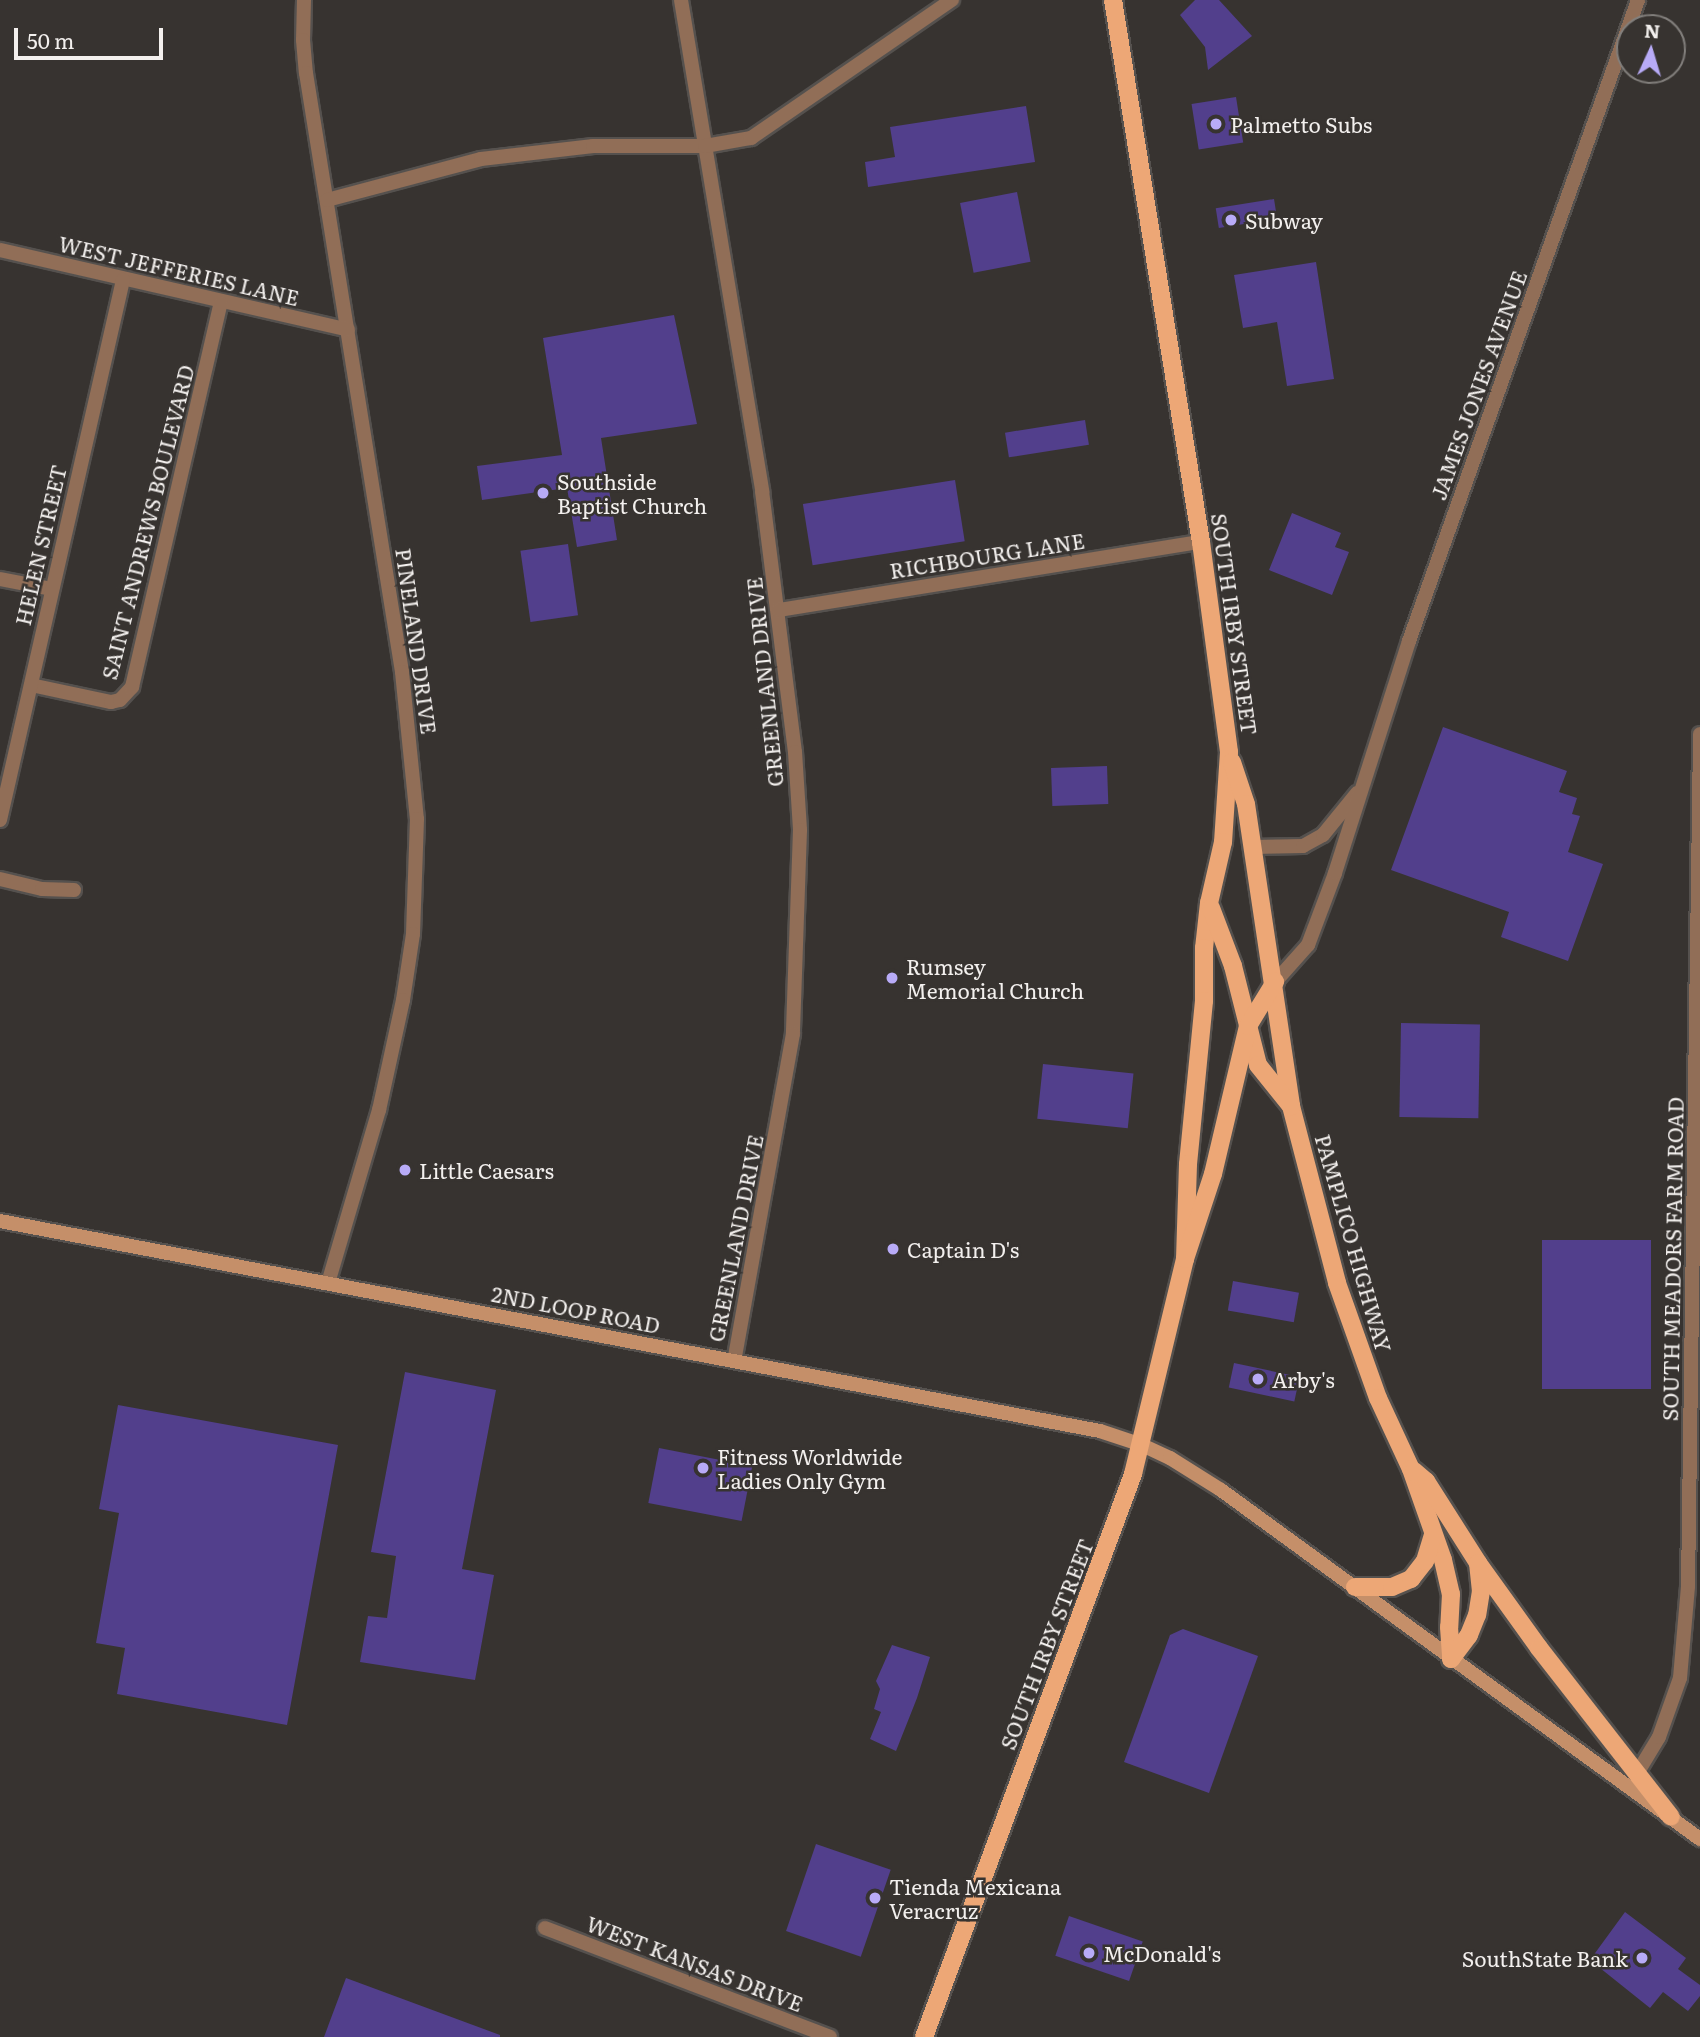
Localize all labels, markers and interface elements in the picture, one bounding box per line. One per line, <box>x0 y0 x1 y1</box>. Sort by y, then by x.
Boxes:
scale bar <box>18 14 166 58</box>
north arrow <box>1616 14 1686 84</box>
text: N <box>1643 16 1661 45</box>
text: 50 m <box>27 24 74 55</box>
place label: Palmetto Subs <box>1230 111 1372 137</box>
marker: Palmetto Subs <box>1208 116 1224 132</box>
place label: Subway <box>1245 207 1323 233</box>
marker: Subway <box>1223 212 1239 228</box>
street label: WEST JEFFERIES LANE <box>56 230 302 310</box>
street label: JAMES JONES AVENUE <box>1425 267 1531 503</box>
street label: SAINT ANDREWS BOULEVARD <box>96 362 198 682</box>
street label: HELEN STREET <box>9 462 71 628</box>
place label: Southside Baptist Church <box>557 468 707 518</box>
marker: Southside Baptist Church <box>535 485 551 501</box>
street label: SOUTH IRBY STREET <box>1207 512 1263 736</box>
street label: RICHBOURG LANE <box>888 527 1086 583</box>
street label: PINELAND DRIVE <box>391 546 443 736</box>
street label: GREENLAND DRIVE <box>740 576 788 788</box>
place label: Rumsey Memorial Church <box>906 953 1084 1003</box>
marker: Rumsey Memorial Church <box>884 970 900 986</box>
street label: SOUTH MEADORS FARM ROAD <box>1657 1097 1687 1421</box>
street label: PAMPLICO HIGHWAY <box>1311 1131 1397 1355</box>
street label: GREENLAND DRIVE <box>703 1132 767 1344</box>
place label: Little Caesars <box>419 1157 554 1183</box>
marker: Little Caesars <box>397 1162 413 1178</box>
place label: Captain D's <box>907 1236 1019 1262</box>
marker: Captain D's <box>885 1241 901 1257</box>
street label: 2ND LOOP ROAD <box>490 1280 662 1338</box>
place label: Arby's <box>1272 1366 1335 1392</box>
marker: Arby's <box>1250 1371 1266 1387</box>
place label: Fitness Worldwide Ladies Only Gym <box>717 1443 902 1493</box>
marker: Fitness Worldwide Ladies Only Gym <box>695 1460 711 1476</box>
street label: SOUTH IRBY STREET <box>994 1535 1098 1753</box>
place label: Tienda Mexicana Veracruz <box>889 1873 1061 1923</box>
marker: Tienda Mexicana Veracruz <box>867 1890 883 1906</box>
street label: WEST KANSAS DRIVE <box>583 1910 807 2016</box>
place label: McDonald's <box>1103 1940 1221 1966</box>
marker: McDonald's <box>1081 1945 1097 1961</box>
place label: SouthState Bank <box>1462 1945 1628 1971</box>
marker: SouthState Bank <box>1634 1950 1650 1966</box>

